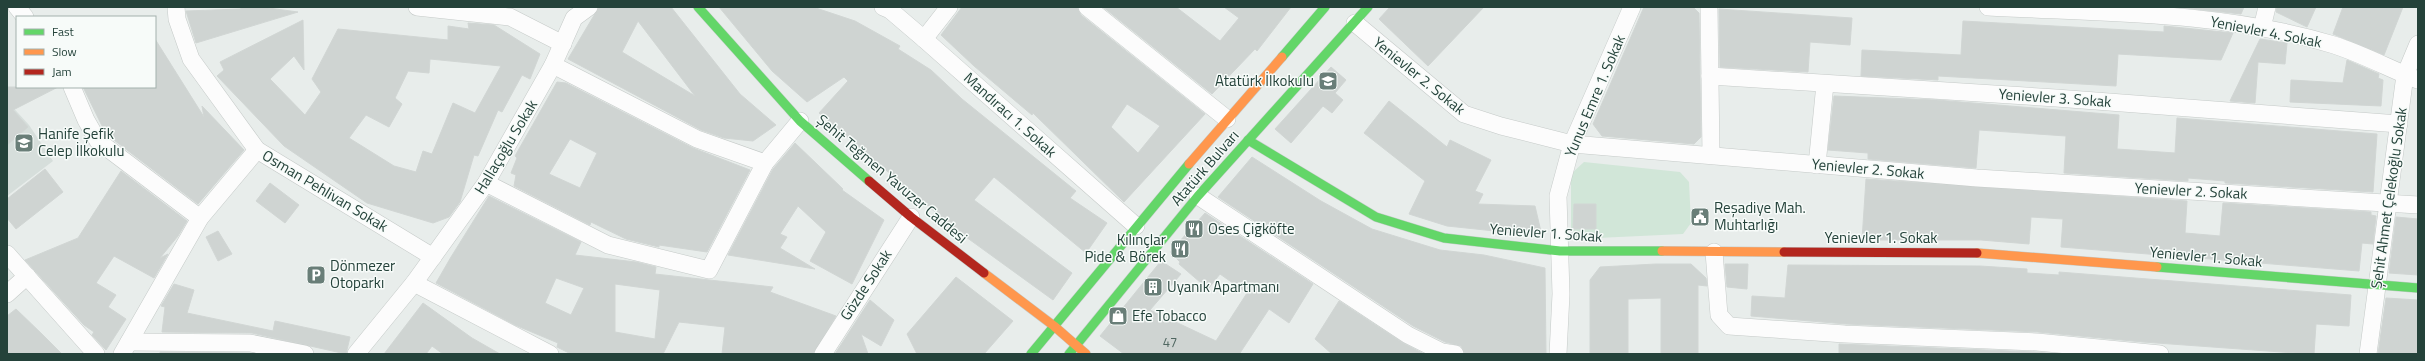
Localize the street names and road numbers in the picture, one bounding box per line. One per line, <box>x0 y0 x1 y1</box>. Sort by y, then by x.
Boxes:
street label: Yenievler 4. Sokak <box>2208 9 2324 54</box>
street label: Yenievler 2. Sokak <box>1368 31 1470 120</box>
street label: Yunus Emre 1. Sokak <box>1558 31 1631 161</box>
street label: Mandıracı 1. Sokak <box>959 67 1062 163</box>
street label: Yenievler 3. Sokak <box>1998 82 2112 113</box>
street label: Hallaçoğlu Sokak <box>468 95 543 198</box>
street label: Şehit Ahmet Çelekoğlu Sokak <box>2364 106 2413 290</box>
street label: Şehit Teğmen Yavuzer Caddesi <box>812 108 973 249</box>
street label: Atatürk Bulvarı <box>1165 125 1244 211</box>
street label: Osman Pehlivan Sokak <box>258 144 393 237</box>
street label: Yenievler 2. Sokak <box>1811 152 1925 185</box>
street label: Yenievler 2. Sokak <box>2134 176 2248 205</box>
street label: Yenievler 1. Sokak <box>1489 217 1603 248</box>
street label: Yenievler 1. Sokak <box>1825 226 1937 249</box>
street label: Yenievler 1. Sokak <box>2149 240 2263 273</box>
street label: Gözde Sokak <box>834 245 897 325</box>

